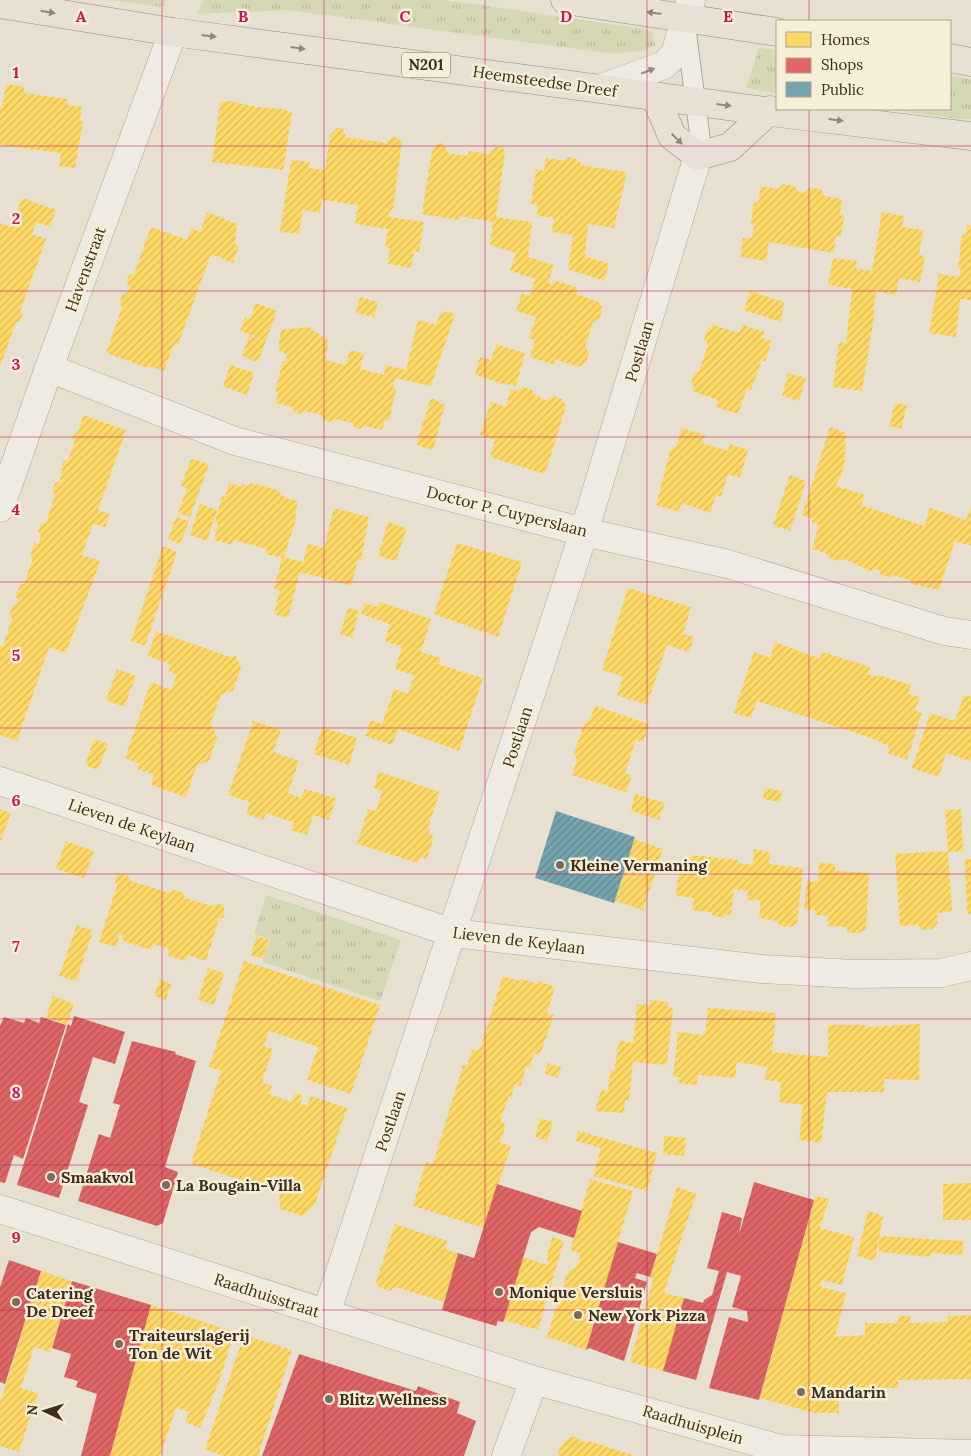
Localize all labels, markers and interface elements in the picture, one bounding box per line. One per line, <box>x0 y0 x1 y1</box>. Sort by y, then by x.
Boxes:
text: A <box>76 6 87 26</box>
text: B <box>238 6 249 26</box>
text: C <box>399 6 411 26</box>
text: D <box>560 6 572 26</box>
text: E <box>723 6 733 26</box>
one-way arrow <box>40 8 56 16</box>
one-way arrow <box>645 9 661 17</box>
legend <box>776 20 951 110</box>
text: Homes <box>821 30 870 49</box>
one-way arrow <box>201 32 217 40</box>
one-way arrow <box>290 44 306 52</box>
road number: N201 <box>402 52 450 78</box>
text: Shops <box>821 55 863 74</box>
street label: Heemsteedse Dreef <box>471 61 620 101</box>
text: 1 <box>13 62 19 82</box>
one-way arrow <box>640 67 655 74</box>
text: Public <box>821 80 864 99</box>
one-way arrow <box>716 101 732 109</box>
one-way arrow <box>828 116 844 124</box>
one-way arrow <box>671 133 683 145</box>
text: 2 <box>12 208 20 228</box>
street label: Havenstraat <box>60 223 110 315</box>
street label: Postlaan <box>620 318 658 384</box>
text: 3 <box>12 354 21 374</box>
street label: Doctor P. Cuyperslaan <box>424 481 590 541</box>
text: 4 <box>12 499 21 519</box>
text: 5 <box>12 645 21 665</box>
street label: Postlaan <box>498 704 536 770</box>
text: 6 <box>11 790 21 810</box>
street label: Lieven de Keylaan <box>66 794 199 856</box>
place label: Kleine Vermaning <box>570 855 708 875</box>
marker: Kleine Vermaning <box>554 859 566 871</box>
street label: Lieven de Keylaan <box>451 922 587 958</box>
text: 7 <box>12 936 20 956</box>
text: 8 <box>11 1082 21 1102</box>
street label: Postlaan <box>370 1088 410 1154</box>
place label: Smaakvol <box>61 1167 134 1187</box>
marker: Smaakvol <box>45 1171 57 1183</box>
place label: La Bougain-Villa <box>176 1175 302 1195</box>
marker: La Bougain-Villa <box>160 1179 172 1191</box>
text: 9 <box>11 1227 21 1247</box>
street label: Raadhuisstraat <box>212 1268 323 1322</box>
place label: Monique Versluis <box>509 1282 643 1302</box>
place label: Catering De Dreef <box>26 1283 95 1321</box>
marker: Monique Versluis <box>493 1286 505 1298</box>
marker: Catering De Dreef <box>10 1296 22 1308</box>
place label: New York Pizza <box>588 1305 706 1325</box>
marker: New York Pizza <box>572 1309 584 1321</box>
place label: Traiteurslagerij Ton de Wit <box>129 1325 250 1363</box>
marker: Traiteurslagerij Ton de Wit <box>113 1338 125 1350</box>
place label: Mandarin <box>811 1382 886 1402</box>
north arrow <box>20 1386 70 1436</box>
marker: Mandarin <box>795 1386 807 1398</box>
place label: Blitz Wellness <box>339 1389 447 1409</box>
marker: Blitz Wellness <box>323 1393 335 1405</box>
street label: Raadhuisplein <box>640 1400 746 1448</box>
text: N <box>23 1404 41 1416</box>

